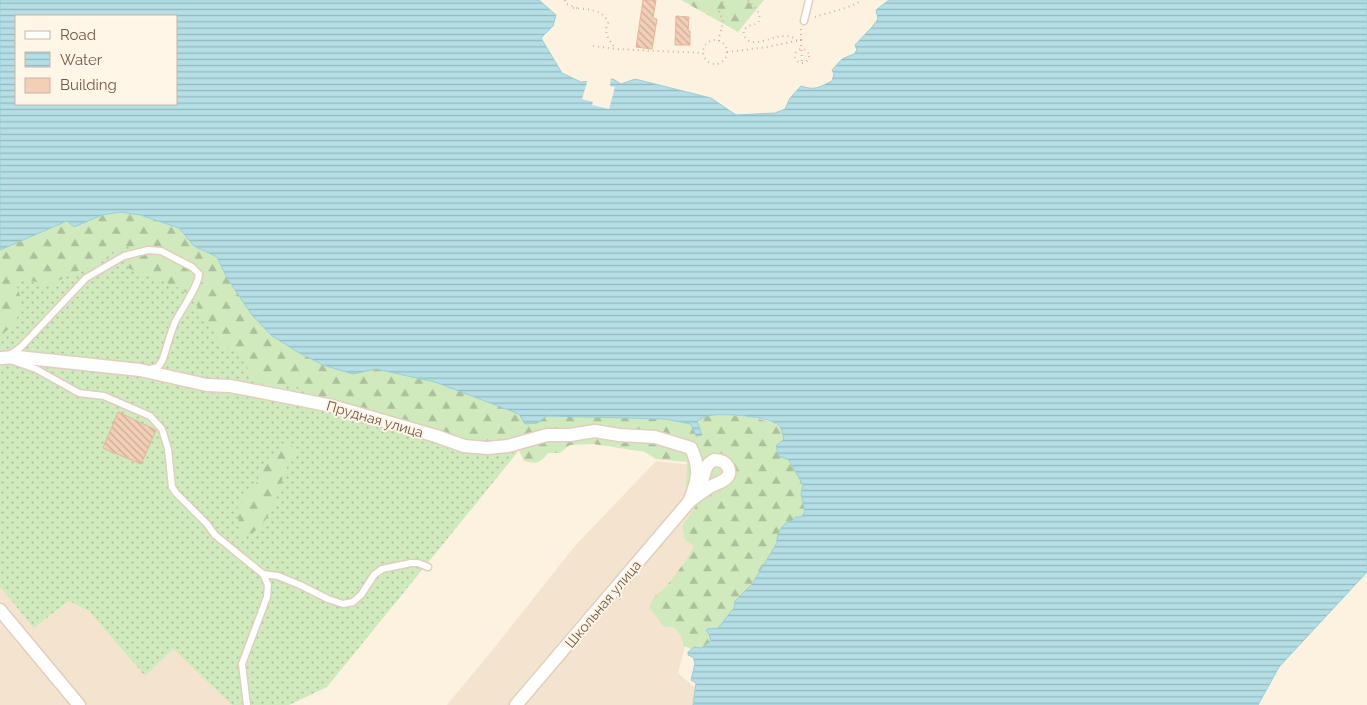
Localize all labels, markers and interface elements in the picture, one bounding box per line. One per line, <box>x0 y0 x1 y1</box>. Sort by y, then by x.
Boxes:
legend <box>15 15 178 105</box>
text: Road <box>60 26 96 44</box>
text: Water <box>60 51 103 69</box>
text: Building <box>60 76 117 94</box>
street label: Прудная улица <box>325 398 425 440</box>
street label: Школьная улица <box>562 557 644 651</box>

